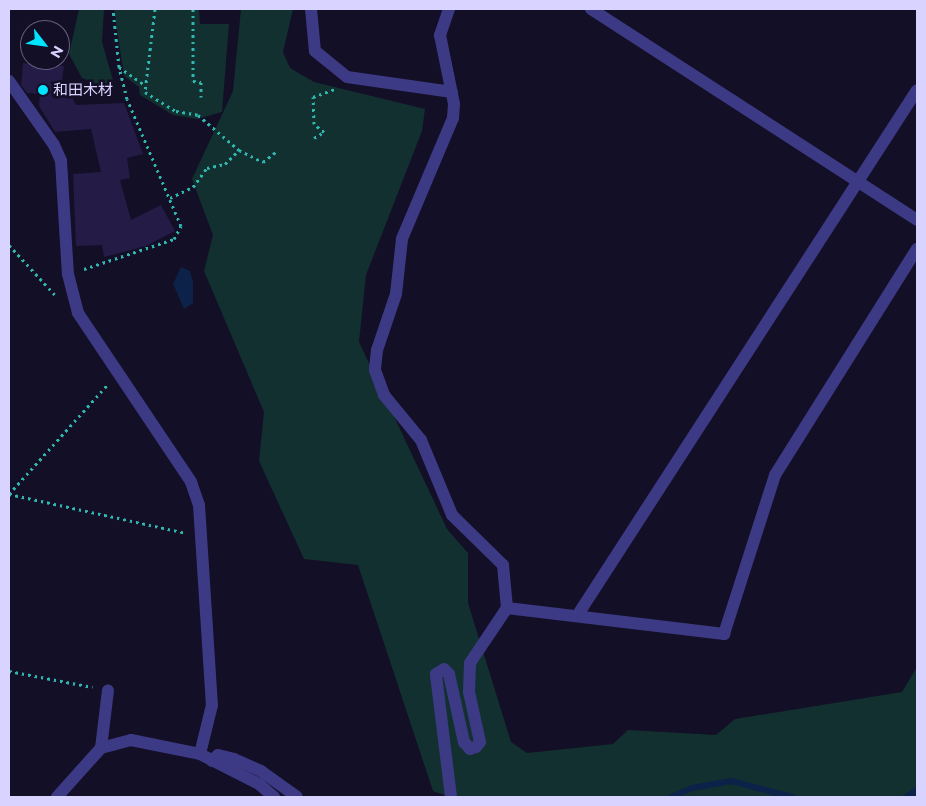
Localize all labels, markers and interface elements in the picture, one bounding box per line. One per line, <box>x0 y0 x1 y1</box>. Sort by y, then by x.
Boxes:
north arrow <box>20 20 70 70</box>
text: N <box>47 43 68 61</box>
place label: 和田木材 <box>53 81 113 99</box>
marker: 和田木材 <box>37 84 49 96</box>

